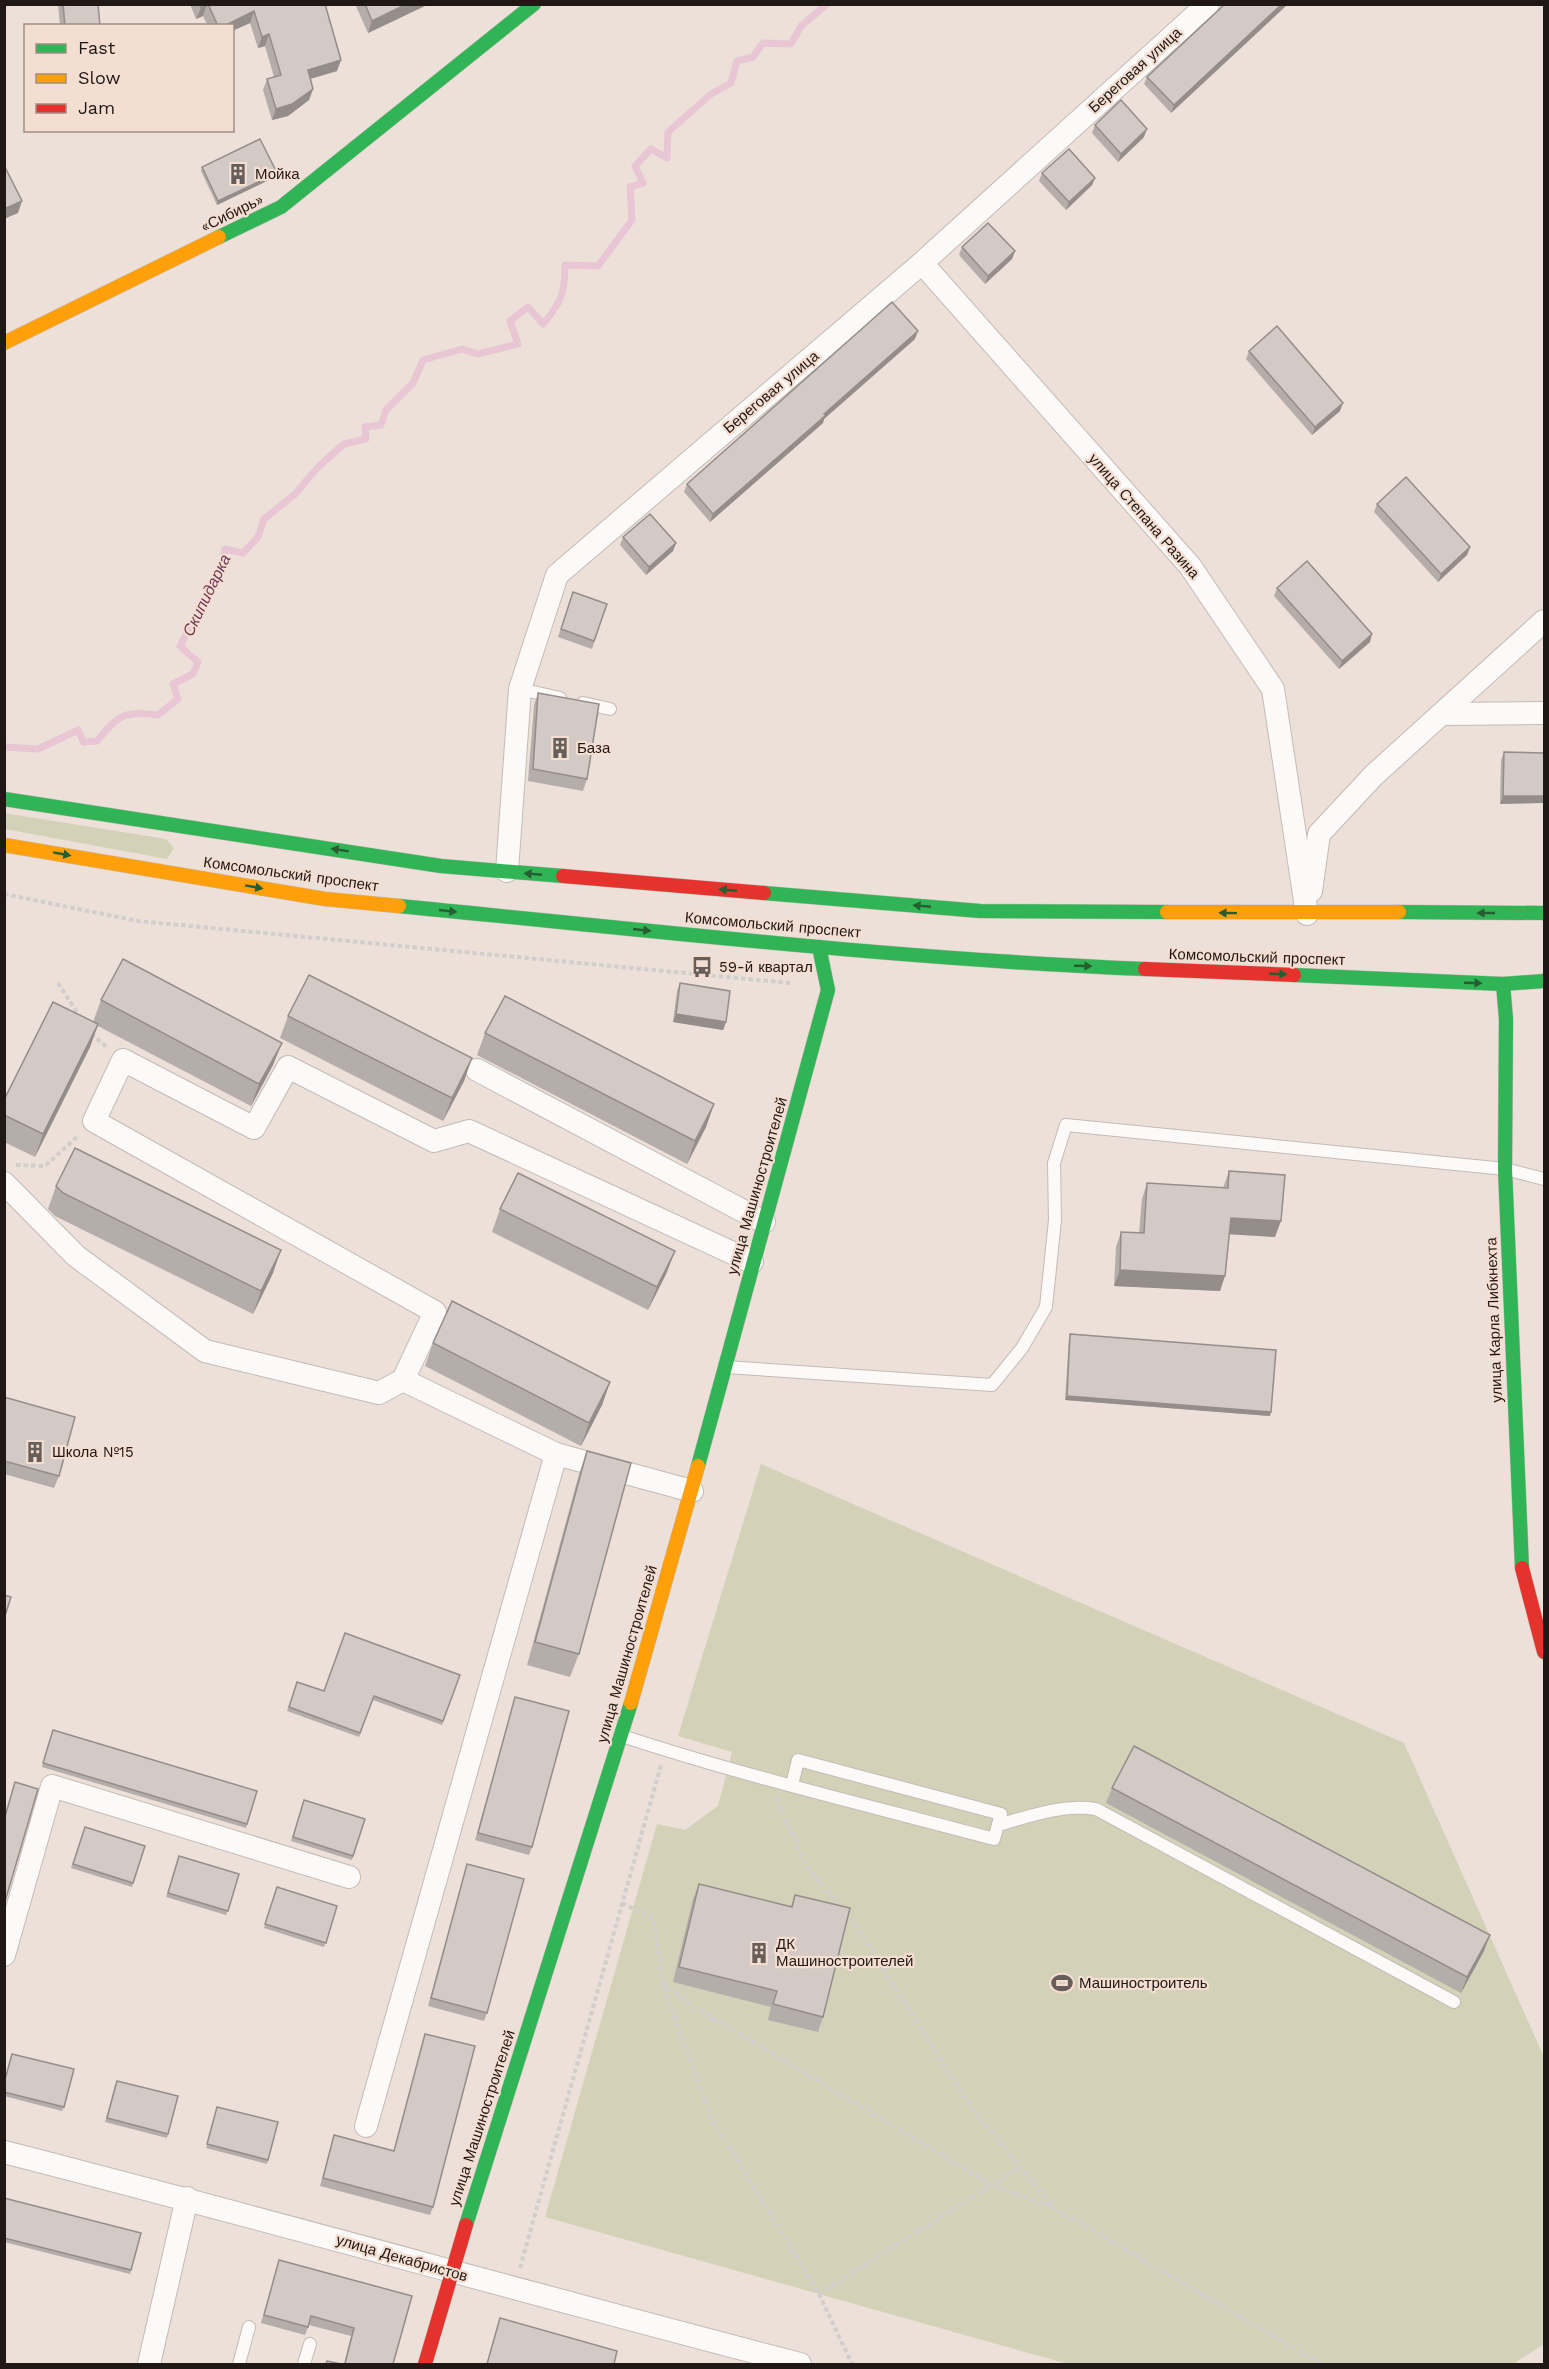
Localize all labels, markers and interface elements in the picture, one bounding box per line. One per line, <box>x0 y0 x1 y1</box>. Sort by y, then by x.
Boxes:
street label: Береговая улица <box>1085 23 1186 116</box>
legend <box>24 24 234 132</box>
text: Fast <box>78 37 116 58</box>
text: Slow <box>78 67 121 88</box>
text: Jam <box>78 97 115 118</box>
building icon: Мойка <box>226 162 250 186</box>
place label: Мойка <box>255 165 300 183</box>
street label: «Сибирь» <box>198 190 266 236</box>
street label: Береговая улица <box>720 346 823 437</box>
street label: улица Степана Разина <box>1085 450 1204 583</box>
water label: Скипидарка <box>178 551 234 639</box>
building icon: База <box>548 736 572 760</box>
place label: База <box>577 739 611 757</box>
one-way arrow <box>330 846 349 855</box>
one-way arrow <box>53 850 72 859</box>
street label: Комсомольский проспект <box>202 853 380 895</box>
one-way arrow <box>524 869 543 879</box>
one-way arrow <box>245 882 264 891</box>
one-way arrow <box>718 885 737 895</box>
one-way arrow <box>912 902 931 911</box>
one-way arrow <box>438 906 457 916</box>
street label: Комсомольский проспект <box>684 908 862 942</box>
one-way arrow <box>1477 908 1496 918</box>
one-way arrow <box>1218 909 1237 918</box>
one-way arrow <box>633 925 652 935</box>
street label: Комсомольский проспект <box>1168 945 1346 969</box>
bus stop icon: 59-й квартал <box>690 955 714 979</box>
place label: 59-й квартал <box>719 958 813 976</box>
one-way arrow <box>1074 962 1093 971</box>
one-way arrow <box>1269 970 1288 979</box>
one-way arrow <box>1463 978 1482 987</box>
street label: улица Машиностроителей <box>723 1095 791 1277</box>
street label: улица Карла Либкнехта <box>1482 1236 1506 1403</box>
building icon: Школа №15 <box>23 1440 47 1464</box>
place label: Школа №15 <box>52 1443 134 1461</box>
street label: улица Машиностроителей <box>593 1563 661 1745</box>
place label: ДК Машиностроителей <box>776 1935 914 1970</box>
building icon: ДК Машиностроителей <box>747 1941 771 1965</box>
sports icon: Машиностроитель <box>1050 1971 1074 1995</box>
place label: Машиностроитель <box>1079 1974 1208 1992</box>
street label: улица Машиностроителей <box>445 2028 519 2208</box>
street label: улица Декабристов <box>334 2231 470 2285</box>

